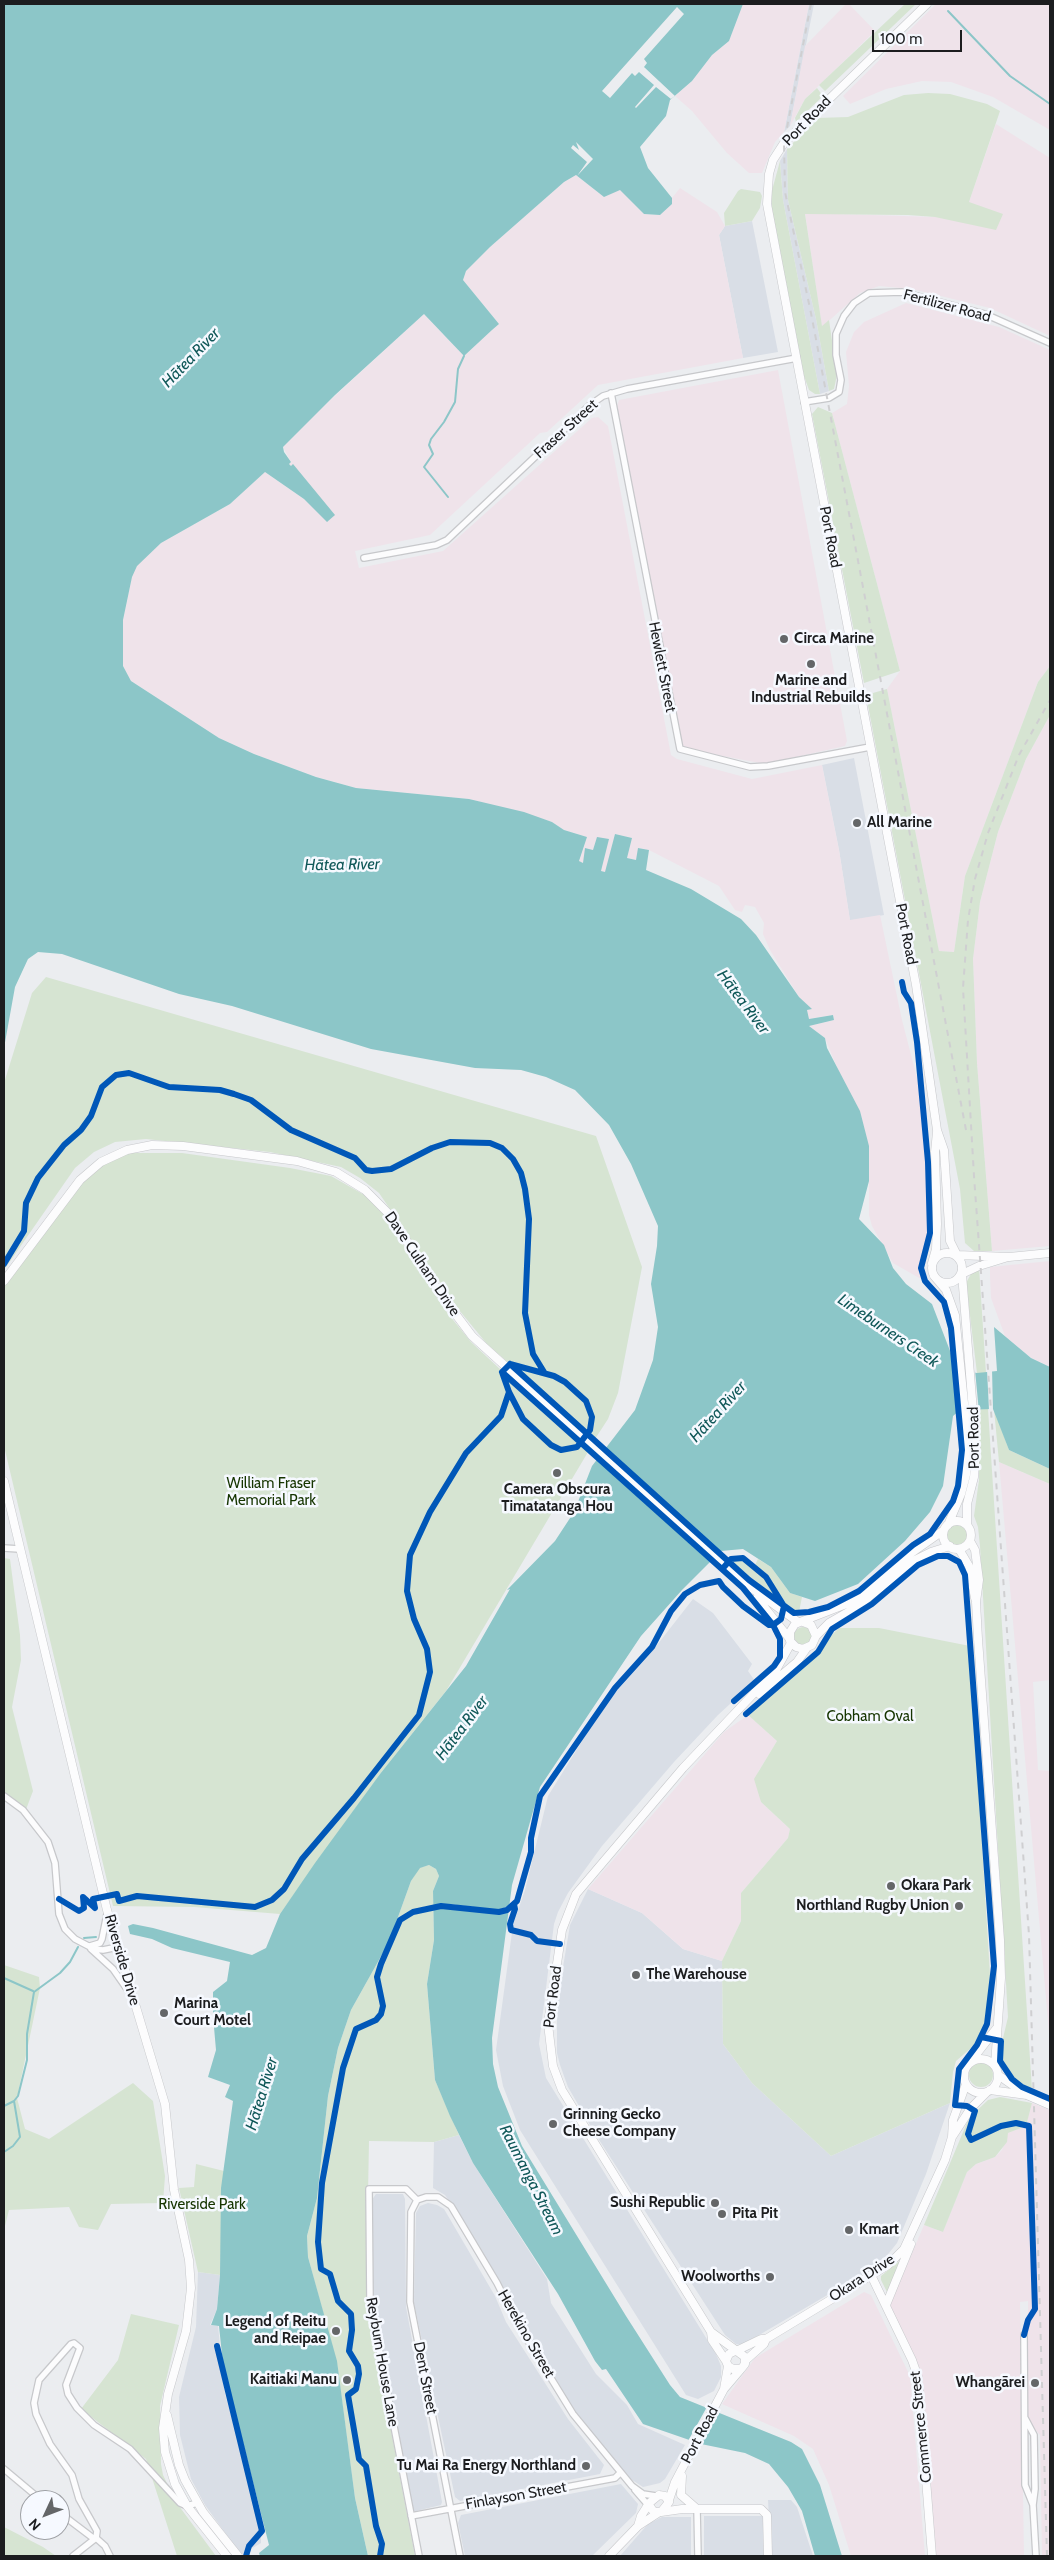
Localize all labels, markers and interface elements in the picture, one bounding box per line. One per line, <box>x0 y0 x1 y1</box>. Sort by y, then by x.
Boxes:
scale bar <box>874 20 964 52</box>
text: 100 m <box>880 30 922 48</box>
street label: Port Road <box>779 92 835 150</box>
street label: Fertilizer Road <box>901 286 993 326</box>
water label: Hātea River <box>158 324 224 392</box>
street label: Fraser Street <box>530 396 602 462</box>
street label: Port Road <box>815 505 845 569</box>
street label: Hewlett Street <box>644 620 680 714</box>
place label: Circa Marine <box>794 630 874 648</box>
marker: Circa Marine <box>778 633 790 645</box>
marker: Marine and Industrial Rebuilds <box>805 658 817 670</box>
place label: Marine and Industrial Rebuilds <box>751 672 871 707</box>
place label: All Marine <box>867 814 932 832</box>
marker: All Marine <box>851 817 863 829</box>
water label: Hātea River <box>304 855 380 875</box>
street label: Port Road <box>891 902 921 966</box>
water label: Hātea River <box>713 966 773 1038</box>
street label: Dave Culham Drive <box>380 1208 464 1320</box>
water label: Limeburners Creek <box>834 1290 942 1372</box>
water label: Hātea River <box>686 1378 750 1446</box>
street label: Port Road <box>964 1407 984 1469</box>
marker: Camera Obscura Timatatanga Hou <box>551 1467 563 1479</box>
park label: William Fraser Memorial Park <box>226 1475 316 1510</box>
place label: Camera Obscura Timatatanga Hou <box>501 1481 613 1516</box>
water label: Hātea River <box>432 1692 492 1764</box>
park label: Cobham Oval <box>826 1708 914 1726</box>
place label: Okara Park <box>901 1877 971 1895</box>
marker: Okara Park <box>885 1880 897 1892</box>
place label: Northland Rugby Union <box>796 1897 949 1915</box>
marker: Northland Rugby Union <box>953 1900 965 1912</box>
street label: Riverside Drive <box>100 1912 144 2008</box>
street label: Port Road <box>540 1965 566 2029</box>
place label: The Warehouse <box>646 1966 747 1984</box>
marker: The Warehouse <box>630 1969 642 1981</box>
place label: Marina Court Motel <box>174 1995 251 2030</box>
marker: Marina Court Motel <box>158 2007 170 2019</box>
water label: Hātea River <box>242 2055 282 2133</box>
place label: Grinning Gecko Cheese Company <box>563 2106 676 2141</box>
marker: Grinning Gecko Cheese Company <box>547 2118 559 2130</box>
water label: Raumanga Stream <box>495 2122 567 2238</box>
place label: Sushi Republic <box>610 2194 705 2212</box>
park label: Riverside Park <box>158 2196 246 2214</box>
marker: Sushi Republic <box>709 2197 721 2209</box>
place label: Pita Pit <box>732 2205 778 2223</box>
marker: Pita Pit <box>716 2208 728 2220</box>
place label: Kmart <box>859 2221 899 2239</box>
marker: Kmart <box>843 2224 855 2236</box>
street label: Okara Drive <box>826 2250 898 2306</box>
place label: Woolworths <box>681 2268 760 2286</box>
marker: Woolworths <box>764 2271 776 2283</box>
street label: Herekino Street <box>494 2287 558 2381</box>
street label: Reyburn House Lane <box>362 2296 402 2428</box>
place label: Legend of Reitu and Reipae <box>225 2313 326 2348</box>
marker: Legend of Reitu and Reipae <box>330 2325 342 2337</box>
street label: Dent Street <box>409 2340 441 2416</box>
street label: Commerce Street <box>906 2370 936 2484</box>
place label: Kaitiaki Manu <box>250 2371 337 2389</box>
marker: Kaitiaki Manu <box>341 2374 353 2386</box>
place label: Whangārei <box>955 2374 1025 2392</box>
marker: Whangārei <box>1029 2377 1041 2389</box>
street label: Port Road <box>677 2403 723 2467</box>
place label: Tu Mai Ra Energy Northland <box>396 2457 576 2475</box>
marker: Tu Mai Ra Energy Northland <box>580 2460 592 2472</box>
street label: Finlayson Street <box>464 2478 568 2514</box>
north arrow <box>20 2490 70 2540</box>
text: N <box>25 2515 45 2534</box>

